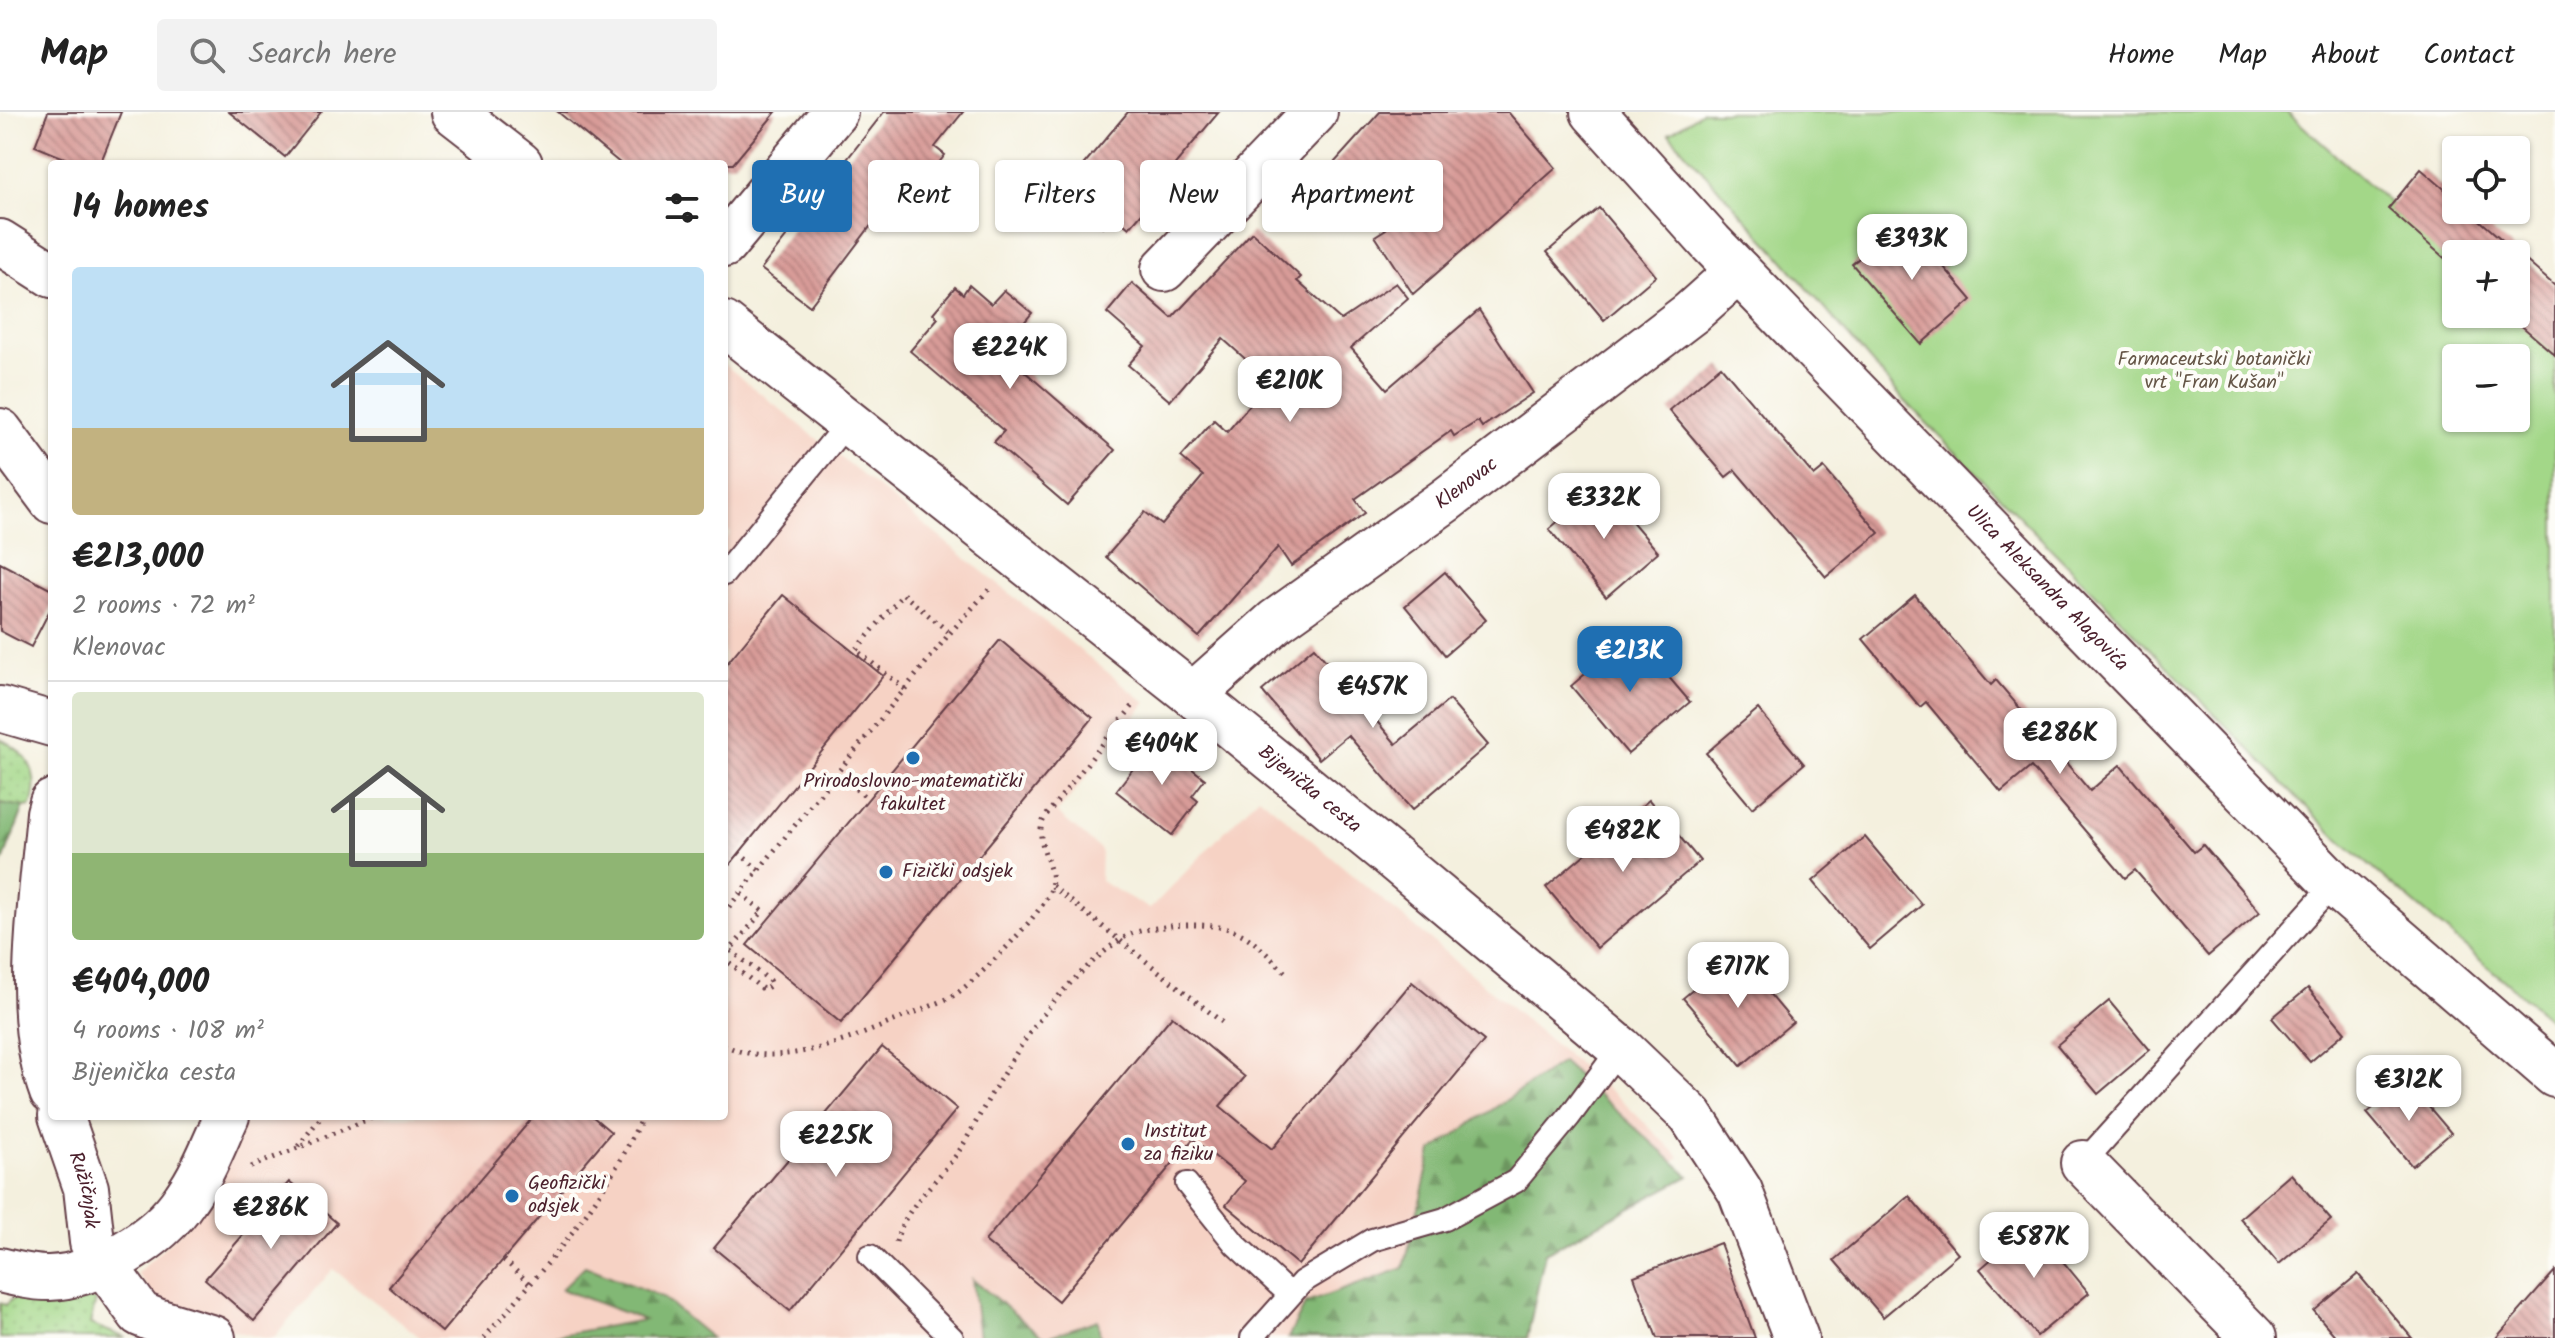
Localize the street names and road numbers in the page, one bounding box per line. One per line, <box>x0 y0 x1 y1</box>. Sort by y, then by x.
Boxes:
street label: Klenovac <box>1429 449 1505 519</box>
street label: Ulica Aleksandra Alagovića <box>1958 497 2136 679</box>
street label: Bijenička cesta <box>1250 737 1368 842</box>
street label: Ružičnjak <box>59 1147 106 1231</box>

